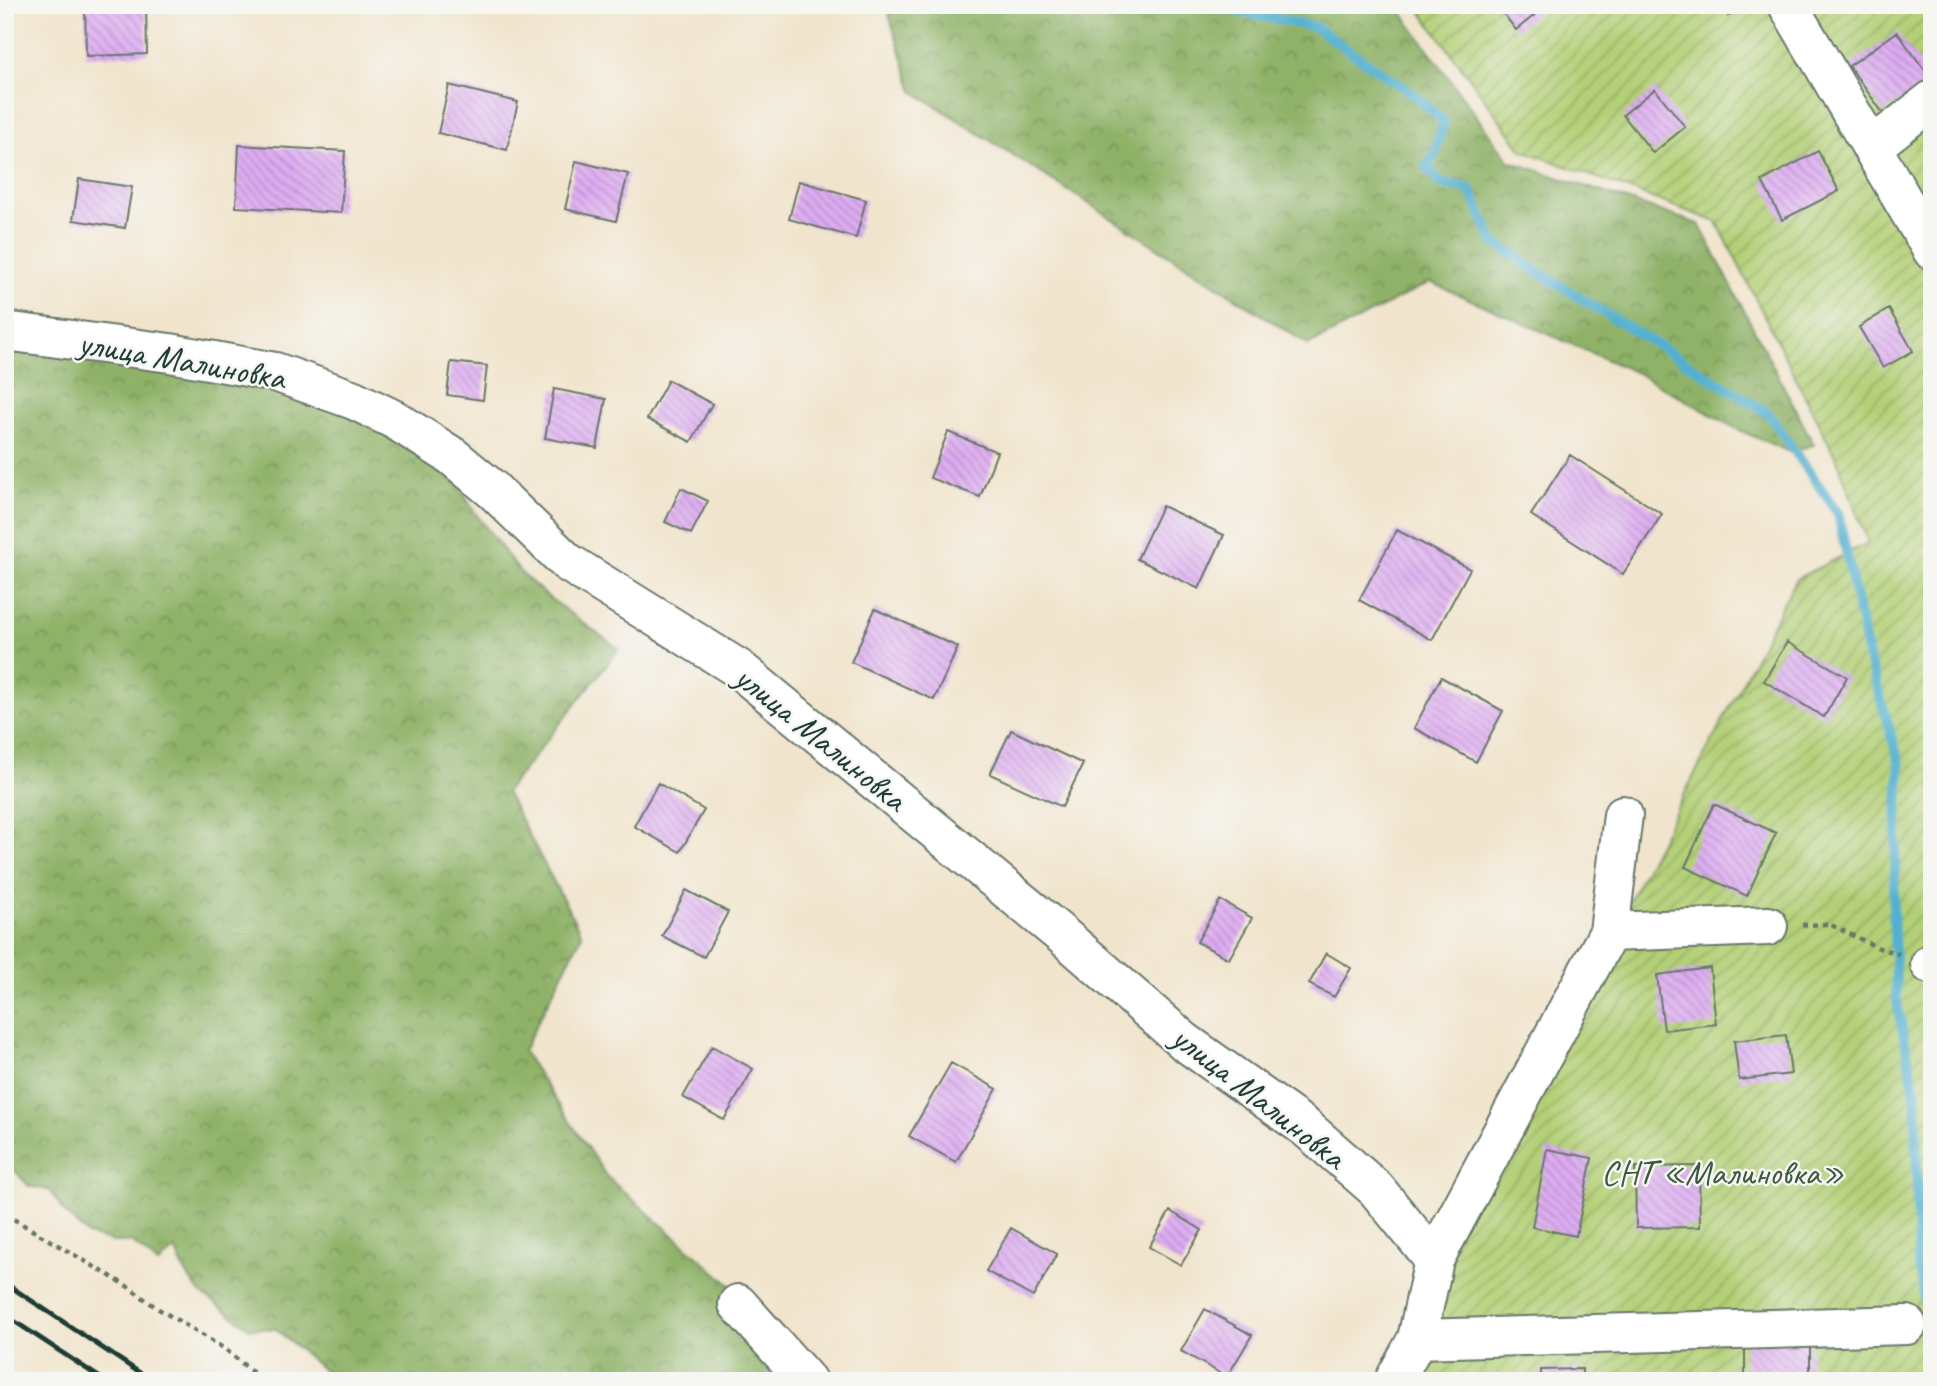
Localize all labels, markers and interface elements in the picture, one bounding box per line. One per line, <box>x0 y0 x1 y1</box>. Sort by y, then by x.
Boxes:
street label: улица Малиновка <box>73 319 291 401</box>
street label: улица Малиновка <box>724 653 918 823</box>
street label: улица Малиновка <box>1161 1014 1357 1181</box>
park label: СНТ «Малиновка» <box>1601 1150 1845 1195</box>

